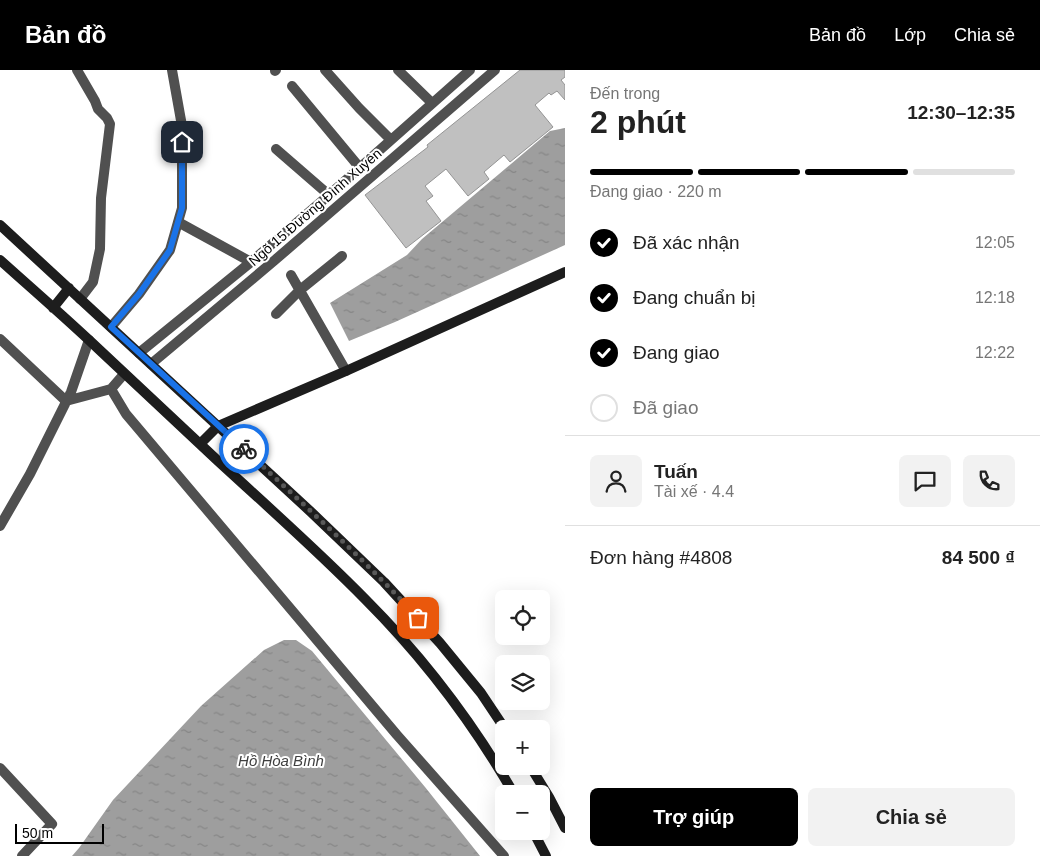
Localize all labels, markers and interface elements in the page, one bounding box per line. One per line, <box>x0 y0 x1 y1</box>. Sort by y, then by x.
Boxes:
text: Bản đồ <box>25 21 106 48</box>
text: Bản đồ <box>809 25 866 45</box>
text: Lớp <box>894 25 926 45</box>
text: Chia sẻ <box>954 25 1015 45</box>
text: Đến trong <box>590 85 660 102</box>
text: 12:30–12:35 <box>907 102 1015 123</box>
text: 2 phút <box>590 104 686 140</box>
pin <box>161 121 203 163</box>
icon: home <box>168 128 196 156</box>
street label: Ngõ 15 Đường Đình Xuyên <box>245 145 385 269</box>
text: Đang giao · 220 m <box>590 183 722 200</box>
icon: check <box>590 229 618 257</box>
text: Đã xác nhận <box>633 232 740 253</box>
text: 12:05 <box>975 234 1015 251</box>
icon: check <box>590 284 618 312</box>
text: Đang chuẩn bị <box>633 287 756 308</box>
text: 12:18 <box>975 289 1015 306</box>
icon: check <box>590 339 618 367</box>
text: Đang giao <box>633 342 720 363</box>
text: 12:22 <box>975 344 1015 361</box>
text: Đã giao <box>633 397 699 418</box>
courier <box>219 424 269 474</box>
icon: bike <box>230 435 258 463</box>
button: person <box>590 455 642 507</box>
button: chat <box>899 455 951 507</box>
button: phone <box>963 455 1015 507</box>
text: Tuấn <box>654 461 698 482</box>
text: Tài xế · 4.4 <box>654 483 734 500</box>
text: Đơn hàng #4808 <box>590 547 732 568</box>
text: 84 500 ₫ <box>942 547 1015 568</box>
map controls <box>495 590 550 840</box>
button: locate <box>495 590 550 645</box>
pin <box>397 597 439 639</box>
icon: bag <box>404 604 432 632</box>
button: layers <box>495 655 550 710</box>
button: + <box>495 720 550 775</box>
water label: Hồ Hòa Bình <box>238 752 324 769</box>
button: − <box>495 785 550 840</box>
button: Trợ giúp <box>590 788 798 846</box>
button: Chia sẻ <box>808 788 1015 846</box>
scale bar <box>15 821 104 844</box>
text: 50 m <box>22 825 53 841</box>

